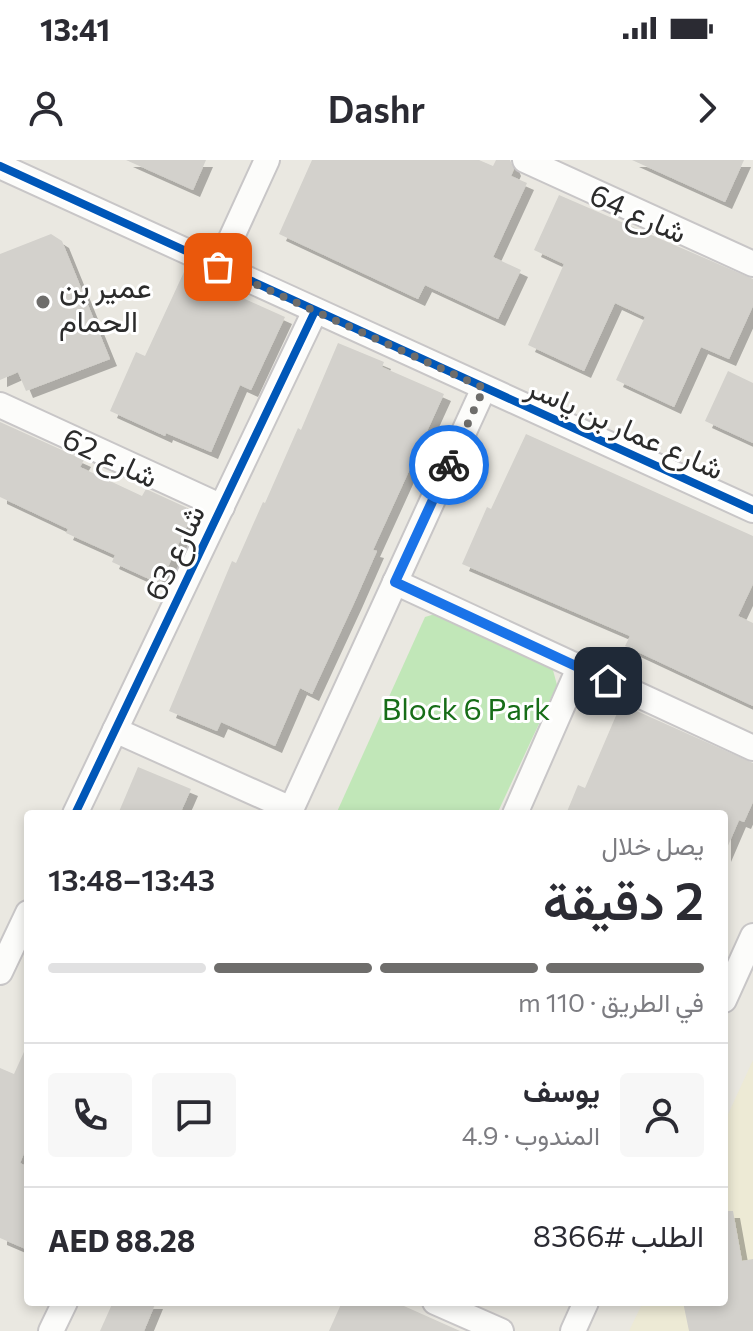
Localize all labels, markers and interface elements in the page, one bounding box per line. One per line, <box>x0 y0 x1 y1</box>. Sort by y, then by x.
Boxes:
text: 13:41 <box>40 10 110 47</box>
icon: person <box>24 86 68 130</box>
text: Dashr <box>328 86 425 130</box>
icon: forward <box>685 86 729 130</box>
street label: شارع 64 <box>583 174 693 253</box>
pin <box>184 233 252 301</box>
icon: bag <box>196 245 240 289</box>
place label: عمير بن الحمام <box>59 267 152 341</box>
marker: عمير بن الحمام <box>34 293 52 311</box>
street label: شارع عمار بن ياسر <box>519 366 730 490</box>
street label: شارع 62 <box>56 418 165 498</box>
courier <box>409 425 489 505</box>
icon: bike <box>427 443 471 487</box>
street label: شارع 63 <box>135 498 215 607</box>
pin <box>574 647 642 715</box>
icon: home <box>586 659 630 703</box>
park label: Block 6 Park <box>382 689 550 726</box>
text: يصل خلال <box>601 829 704 860</box>
text: 13:43–13:48 <box>48 860 215 897</box>
text: 2 دقيقة <box>543 867 704 931</box>
text: في الطريق · 110 m <box>518 986 704 1017</box>
text: يوسف <box>523 1071 600 1108</box>
button: phone <box>48 1073 132 1157</box>
button: chat <box>152 1073 236 1157</box>
button: person <box>620 1073 704 1157</box>
text: المندوب · 4.9 <box>462 1119 600 1150</box>
text: الطلب #8366 <box>533 1216 704 1253</box>
text: AED 88.28 <box>48 1221 195 1258</box>

